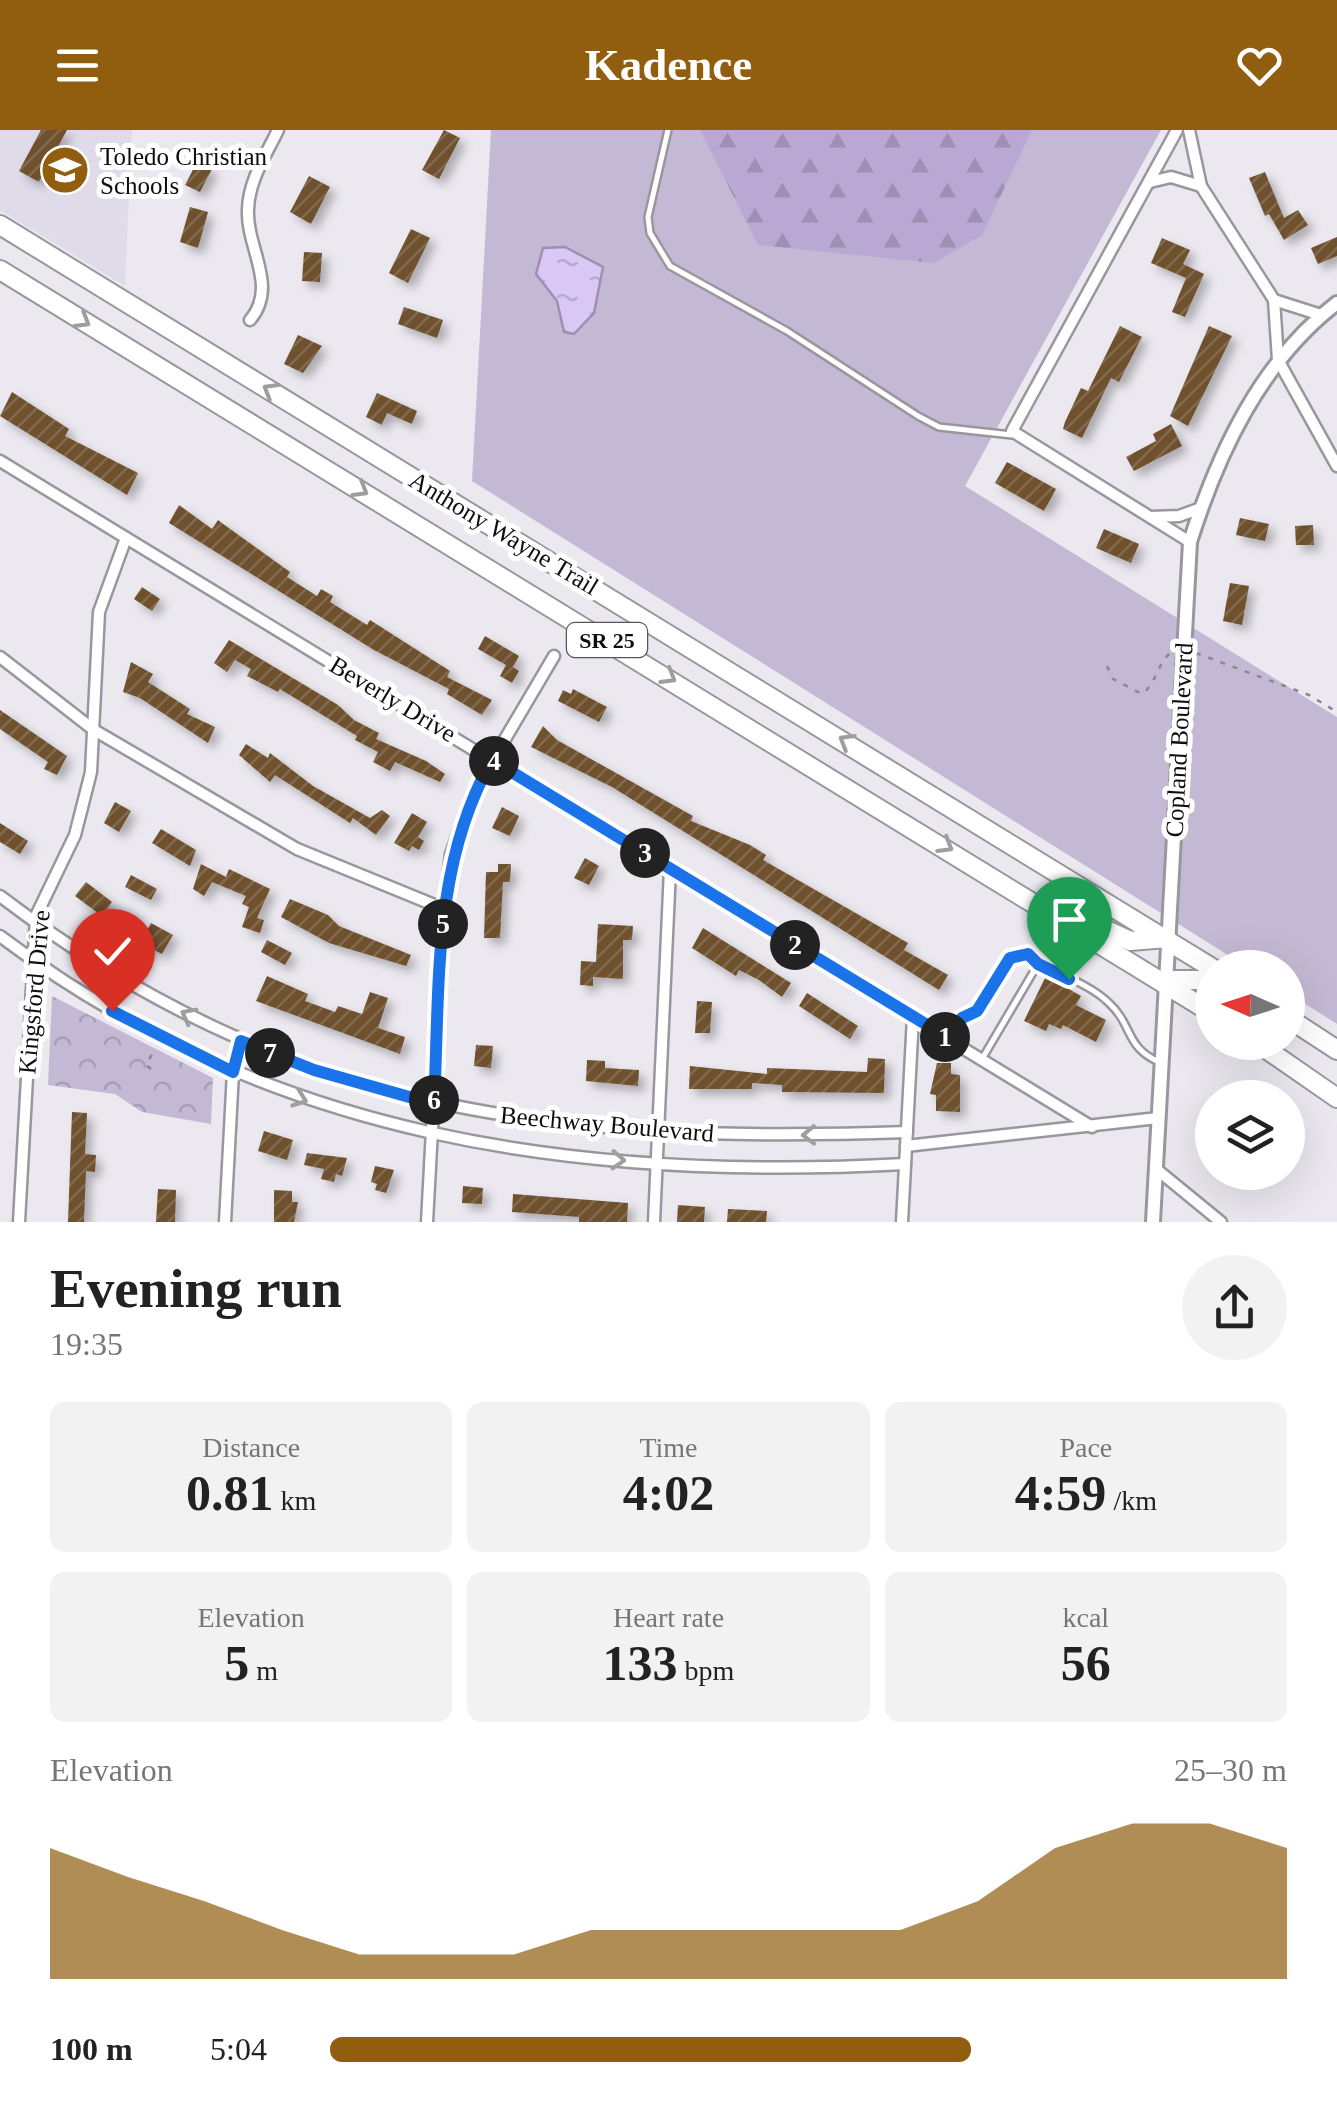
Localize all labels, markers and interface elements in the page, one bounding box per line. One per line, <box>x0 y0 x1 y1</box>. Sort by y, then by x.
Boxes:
icon: menu <box>50 38 105 93</box>
icon: heart <box>1232 38 1287 93</box>
text: Kadence <box>585 40 752 90</box>
place label: Toledo Christian Schools <box>100 143 267 199</box>
school or university icon: Toledo Christian Schools <box>39 144 91 196</box>
one-way arrow <box>72 309 90 328</box>
one-way arrow <box>263 383 281 402</box>
street label: Anthony Wayne Trail <box>405 466 603 600</box>
one-way arrow <box>350 478 368 497</box>
road number: SR 25 <box>567 623 647 657</box>
street label: Copland Boulevard <box>1160 641 1198 838</box>
street label: Beverly Drive <box>325 651 461 747</box>
one-way arrow <box>658 665 676 684</box>
one-way arrow <box>839 735 857 754</box>
pin: 4 <box>469 736 519 786</box>
text: 4 <box>487 745 501 776</box>
pin: 3 <box>620 828 670 878</box>
one-way arrow <box>935 834 953 853</box>
text: 3 <box>638 837 652 868</box>
pin <box>1027 877 1112 980</box>
icon: arrive <box>1042 892 1097 947</box>
pin: 5 <box>418 899 468 949</box>
text: 5 <box>436 908 450 939</box>
street label: Kingsford Drive <box>13 909 55 1075</box>
pin <box>70 909 155 1012</box>
pin: 2 <box>770 920 820 970</box>
icon: check <box>85 924 140 979</box>
text: 2 <box>788 929 802 960</box>
north arrow <box>1195 950 1305 1060</box>
map controls <box>1195 950 1305 1190</box>
one-way arrow <box>180 1008 198 1027</box>
pin: 1 <box>920 1012 970 1062</box>
text: 1 <box>938 1021 952 1052</box>
pin: 7 <box>245 1028 295 1078</box>
text: 7 <box>263 1037 277 1068</box>
pin: 6 <box>409 1075 459 1125</box>
button: layers <box>1195 1080 1305 1190</box>
text: 6 <box>427 1084 441 1115</box>
one-way arrow <box>291 1087 308 1107</box>
street label: Beechway Boulevard <box>499 1101 716 1147</box>
one-way arrow <box>801 1124 817 1145</box>
one-way arrow <box>610 1149 626 1170</box>
button: share <box>1182 1255 1287 1360</box>
text: Evening run <box>50 1258 342 1319</box>
text: 19:35 <box>50 1326 123 1362</box>
text: Distance <box>202 1432 300 1463</box>
text: Time <box>639 1432 698 1463</box>
text: Pace <box>1059 1432 1112 1463</box>
text: 0.81 <box>186 1465 274 1521</box>
text: 4:02 <box>623 1465 714 1521</box>
text: 4:59 <box>1015 1465 1106 1521</box>
text: km <box>274 1485 316 1516</box>
text: /km <box>1106 1485 1157 1516</box>
text: Elevation <box>198 1602 305 1633</box>
text: Heart rate <box>613 1602 724 1633</box>
text: kcal <box>1063 1602 1109 1633</box>
text: 5 <box>224 1635 249 1691</box>
text: 133 <box>603 1635 678 1691</box>
text: 56 <box>1061 1635 1111 1691</box>
text: m <box>249 1655 278 1686</box>
text: bpm <box>678 1655 734 1686</box>
text: Elevation <box>50 1752 173 1788</box>
text: 25–30 m <box>1174 1752 1287 1788</box>
text: 100 m <box>50 2031 133 2067</box>
text: 5:04 <box>210 2031 267 2067</box>

